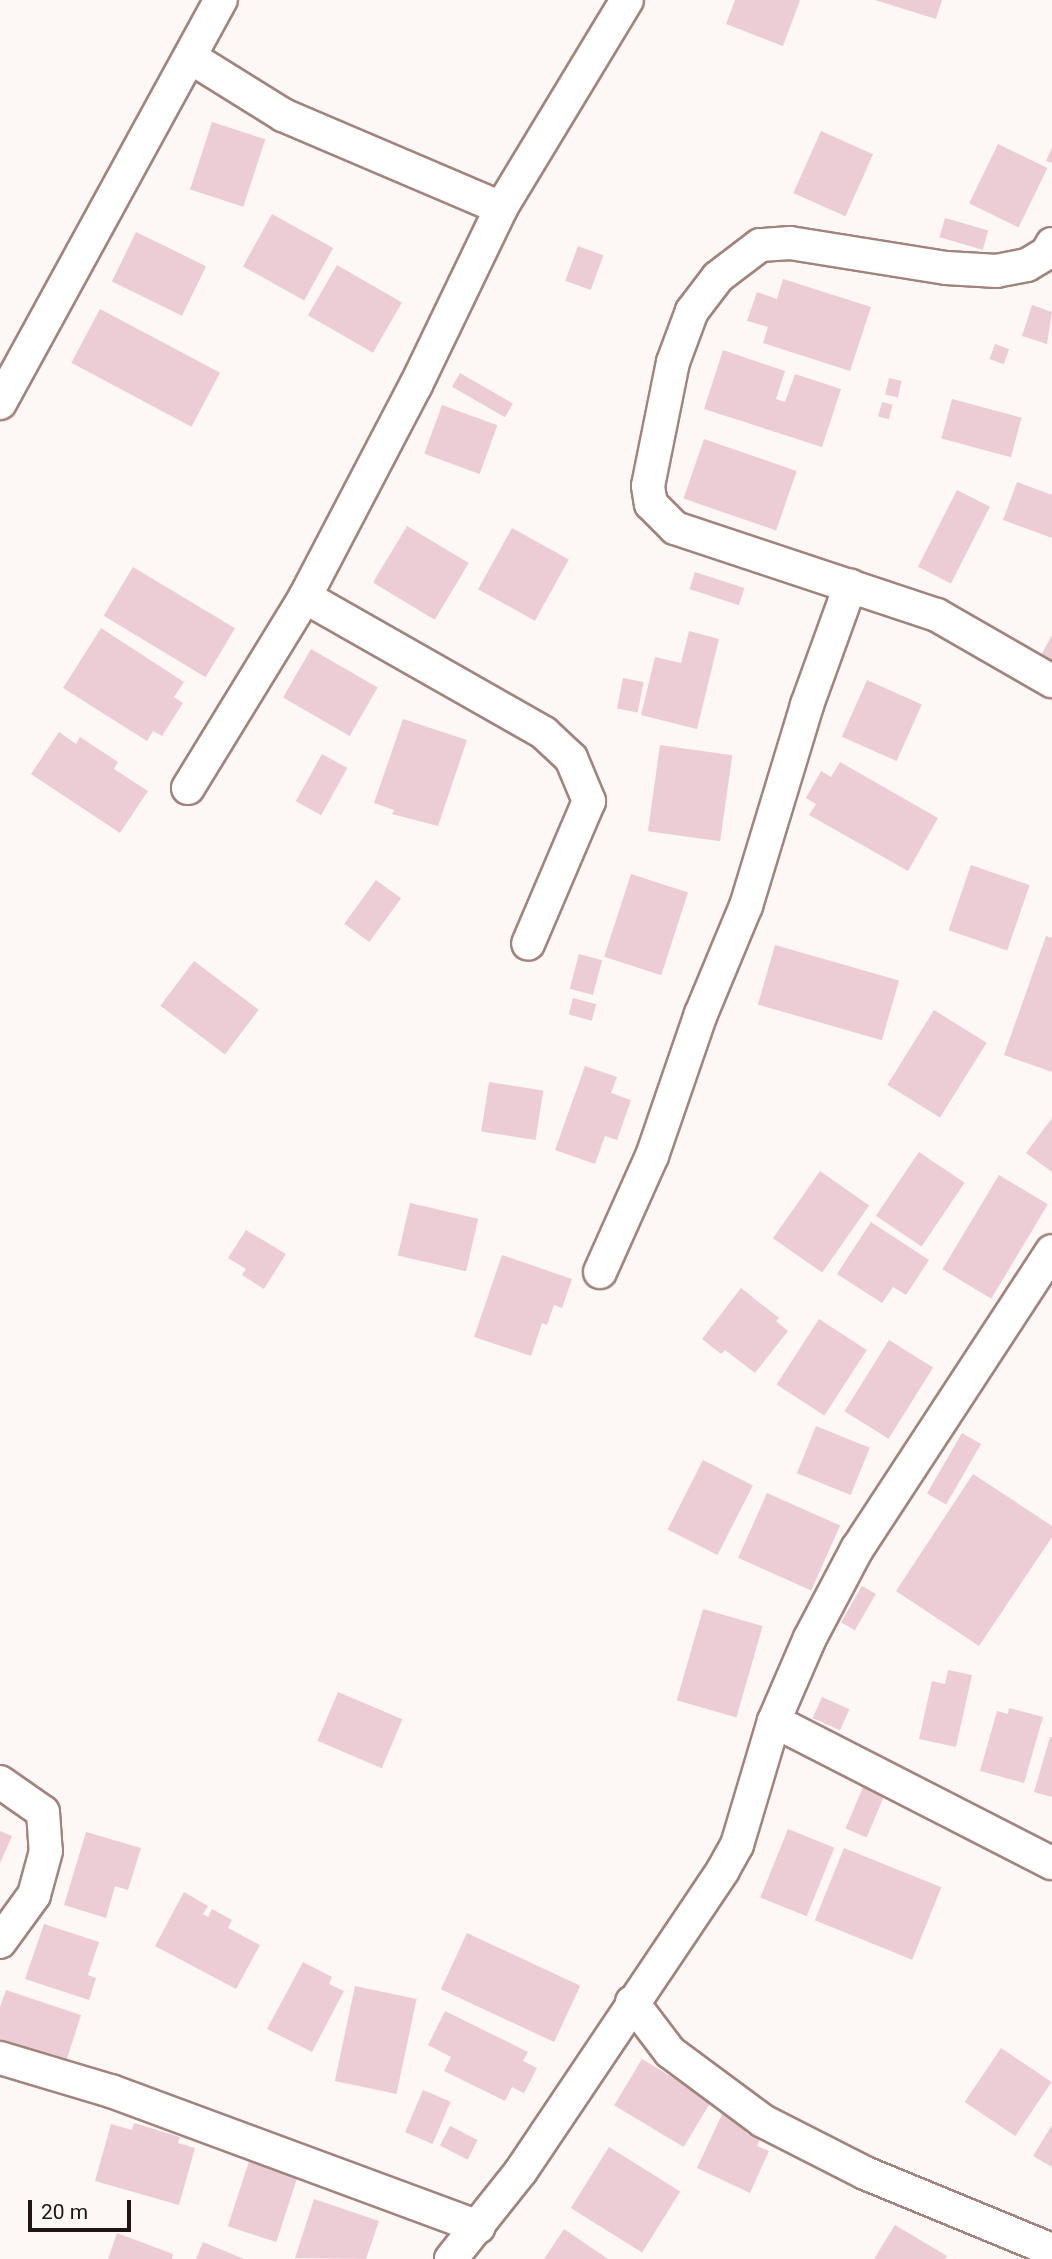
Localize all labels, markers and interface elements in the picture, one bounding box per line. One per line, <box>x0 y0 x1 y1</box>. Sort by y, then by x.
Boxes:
scale bar <box>32 2186 135 2230</box>
text: 20 m <box>41 2200 88 2224</box>

